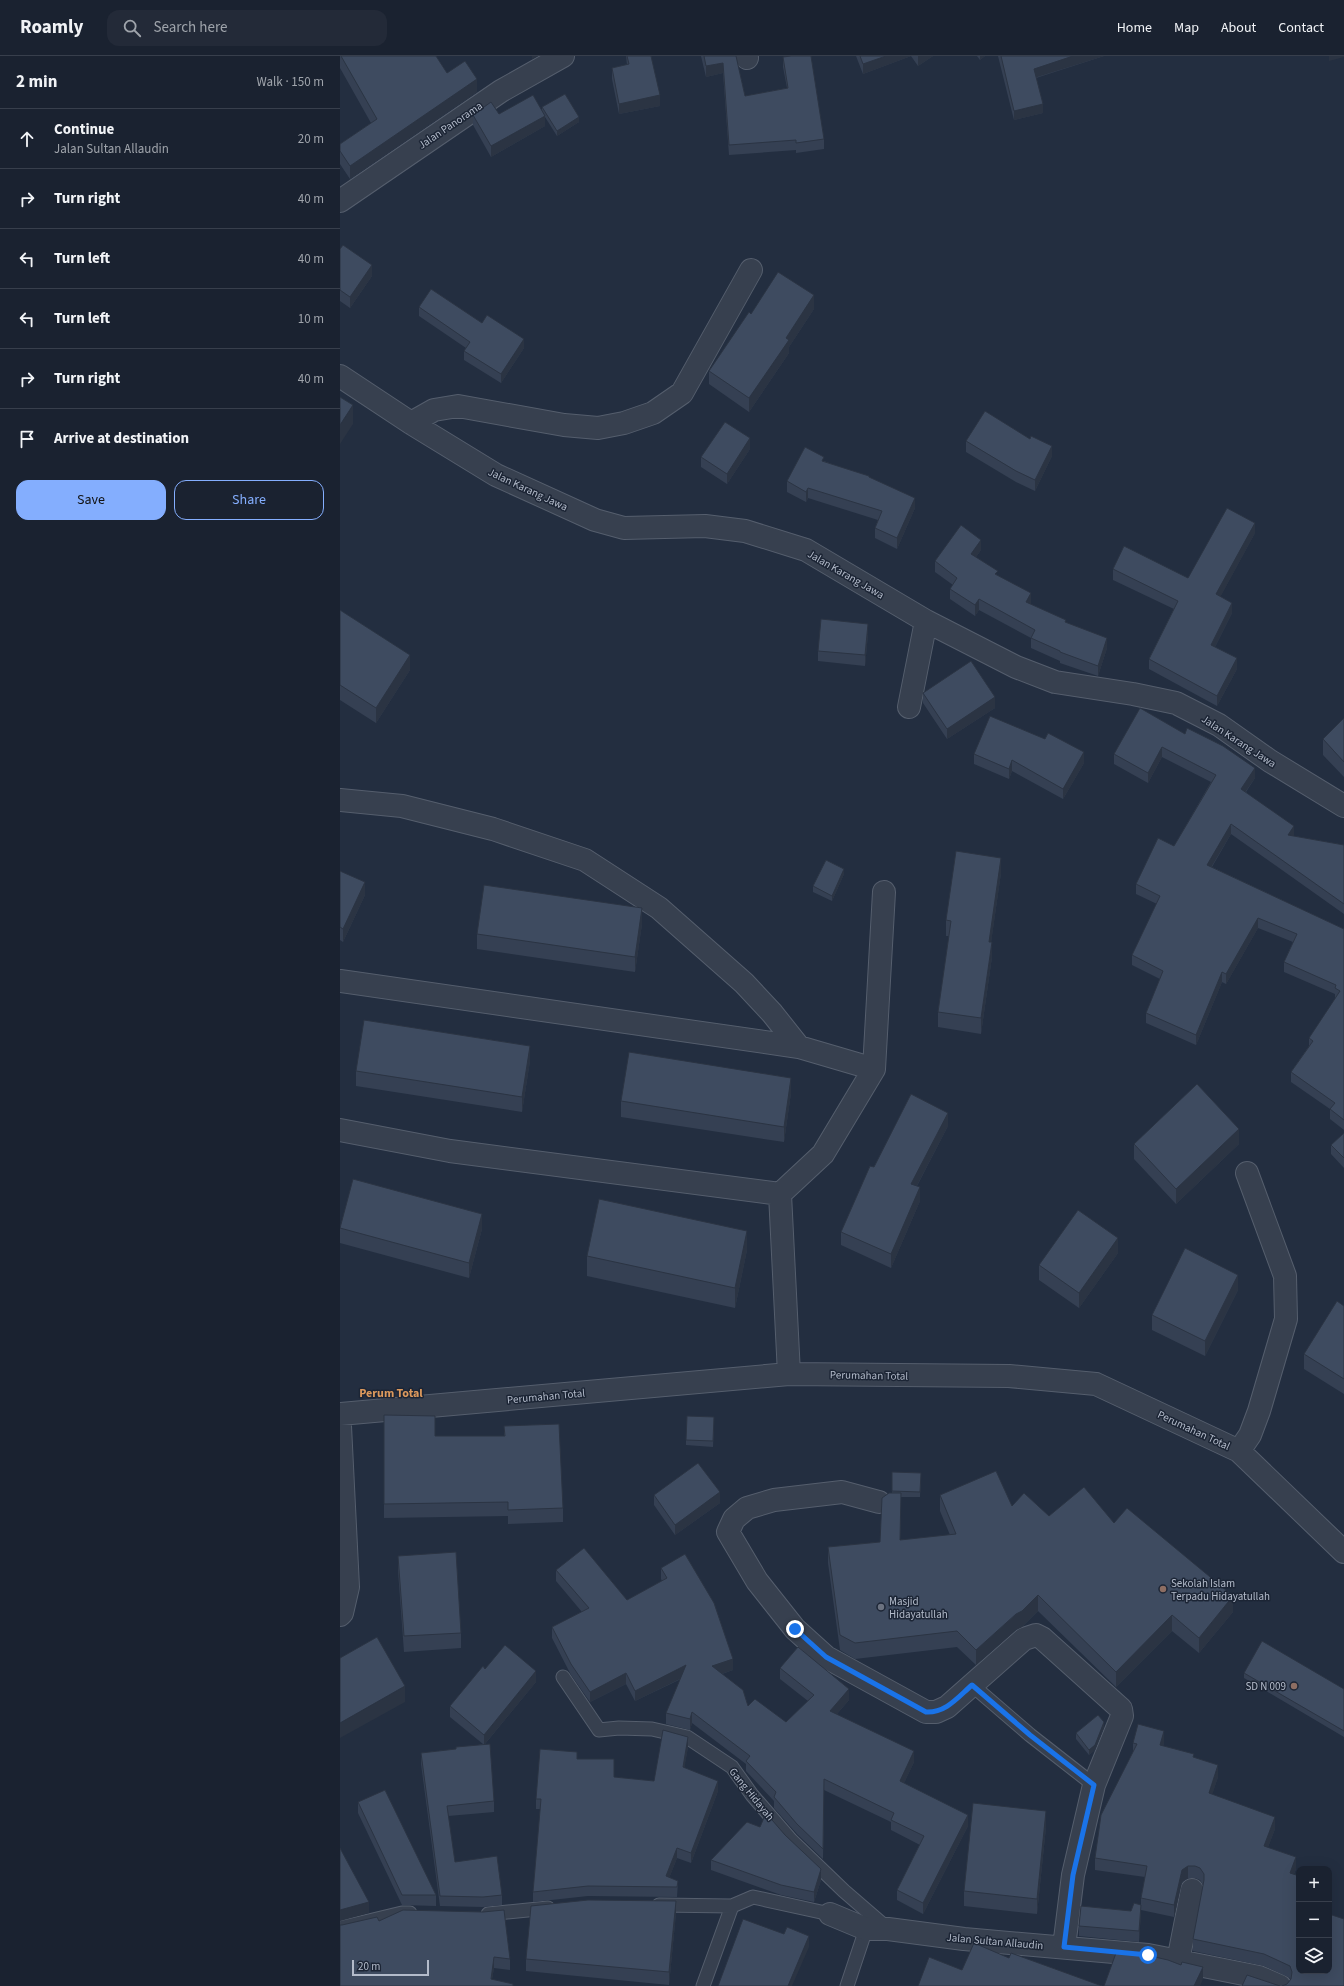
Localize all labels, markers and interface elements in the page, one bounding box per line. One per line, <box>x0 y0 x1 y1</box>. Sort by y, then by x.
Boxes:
search box <box>107 10 387 46</box>
text: Roamly <box>20 14 83 41</box>
icon: search <box>121 17 143 39</box>
text: Search here <box>153 17 227 38</box>
text: Home <box>1117 18 1152 38</box>
text: Map <box>1174 18 1199 38</box>
text: About <box>1221 18 1256 38</box>
text: Contact <box>1278 18 1324 38</box>
text: 2 min <box>16 70 57 94</box>
text: Walk · 150 m <box>256 73 324 91</box>
street label: Jalan Panorama <box>415 98 485 152</box>
text: Continue <box>54 119 114 140</box>
icon: ahead <box>16 128 38 150</box>
text: 20 m <box>298 130 324 148</box>
text: Jalan Sultan Allaudin <box>54 140 169 158</box>
icon: right <box>16 188 38 210</box>
text: Turn right <box>54 188 120 209</box>
text: 40 m <box>298 190 324 208</box>
icon: left <box>16 248 38 270</box>
text: Turn left <box>54 248 110 269</box>
text: 40 m <box>298 250 324 268</box>
icon: left <box>16 308 38 330</box>
text: Turn left <box>54 308 110 329</box>
text: 10 m <box>298 310 324 328</box>
icon: right <box>16 368 38 390</box>
text: Turn right <box>54 368 120 389</box>
text: 40 m <box>298 370 324 388</box>
icon: arrive <box>16 428 38 450</box>
text: Arrive at destination <box>54 428 189 449</box>
street label: Jalan Karang Jawa <box>486 464 570 514</box>
button: Save <box>16 480 166 520</box>
button: Share <box>174 480 324 520</box>
street label: Jalan Karang Jawa <box>805 546 887 603</box>
street label: Jalan Karang Jawa <box>1198 712 1279 771</box>
street label: Perumahan Total <box>830 1367 909 1384</box>
district label: Perum Total <box>359 1385 423 1402</box>
street label: Perumahan Total <box>506 1386 586 1407</box>
street label: Perumahan Total <box>1155 1407 1233 1454</box>
place label: Sekolah Islam Terpadu Hidayatullah <box>1171 1576 1270 1604</box>
marker: Sekolah Islam Terpadu Hidayatullah <box>1158 1584 1168 1594</box>
place label: Masjid Hidayatullah <box>889 1594 948 1622</box>
marker: Masjid Hidayatullah <box>876 1602 886 1612</box>
route end <box>786 1620 804 1638</box>
place label: SD N 009 <box>1245 1679 1286 1694</box>
marker: SD N 009 <box>1289 1681 1299 1691</box>
street label: Gang Hidayah <box>726 1765 778 1824</box>
map controls <box>1296 1866 1332 1974</box>
button: + <box>1296 1866 1332 1902</box>
button: − <box>1296 1902 1332 1938</box>
street label: Jalan Sultan Allaudin <box>946 1930 1044 1953</box>
button: layers <box>1296 1938 1332 1974</box>
route start <box>1139 1946 1157 1964</box>
scale bar <box>352 1958 429 1977</box>
text: 20 m <box>358 1959 380 1974</box>

